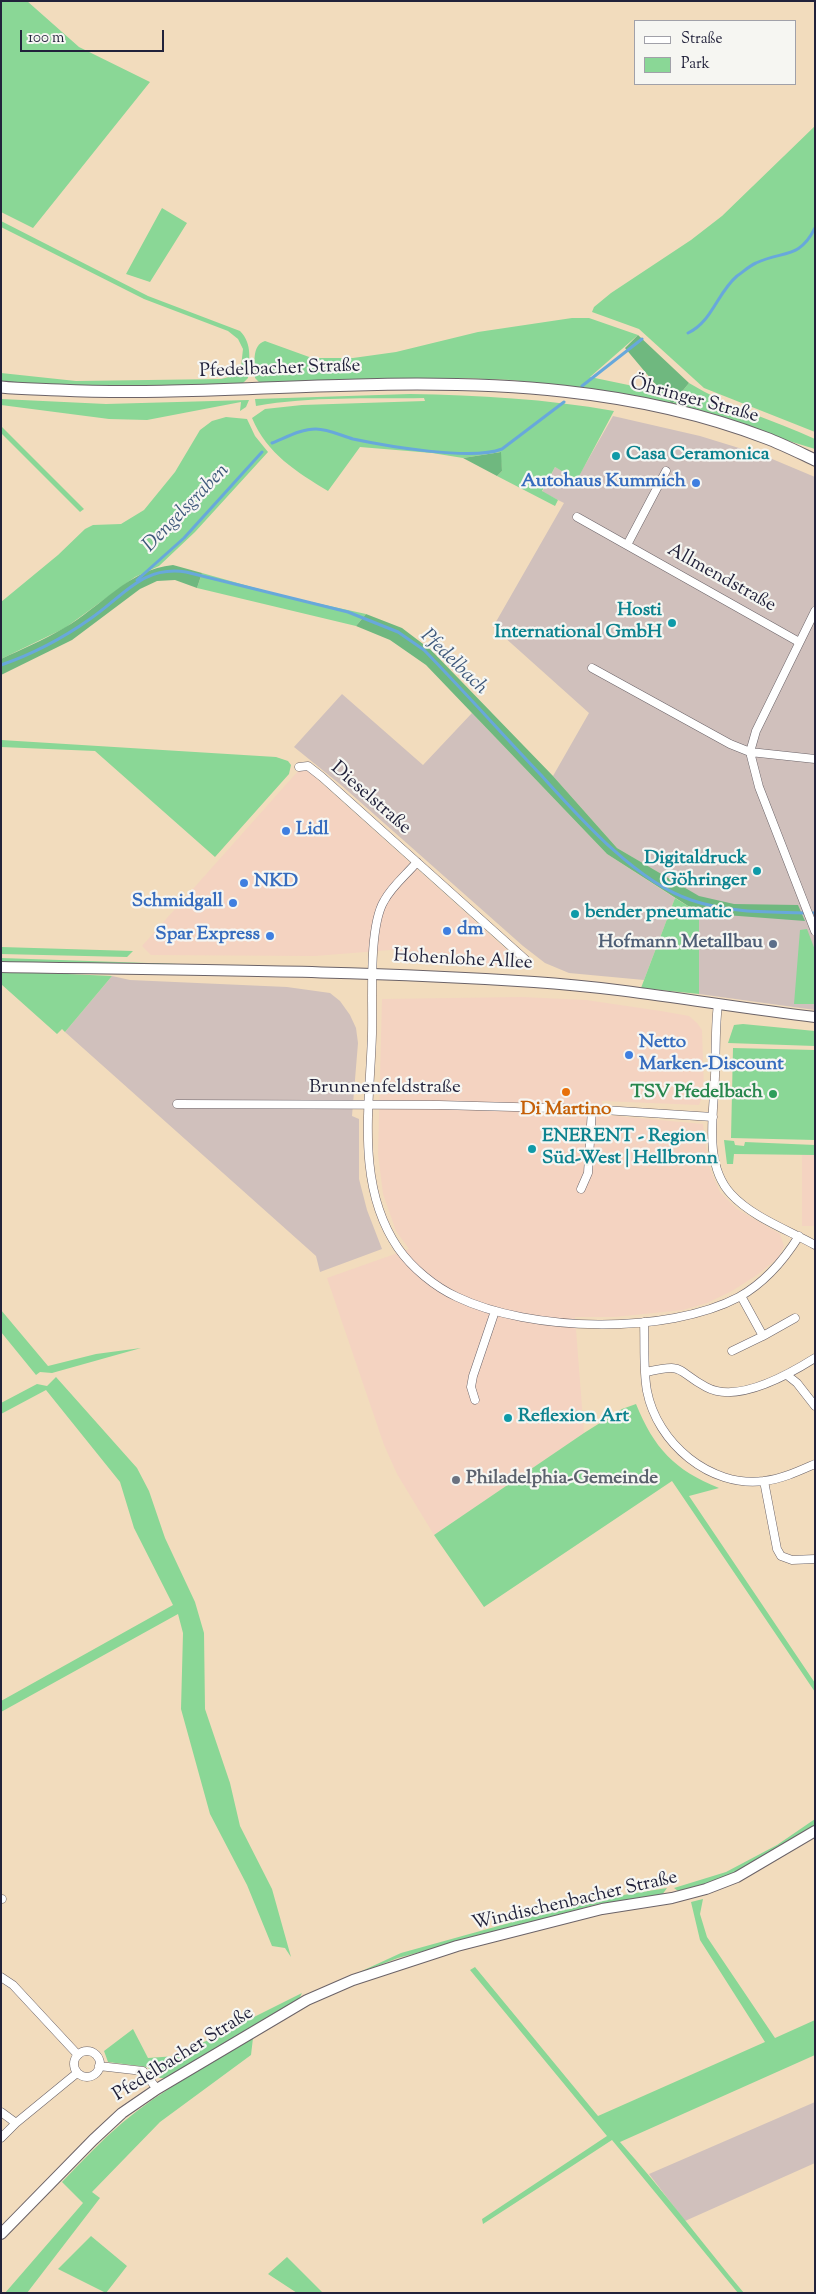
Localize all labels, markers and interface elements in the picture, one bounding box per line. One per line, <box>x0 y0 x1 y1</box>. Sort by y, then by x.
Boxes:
scale bar <box>22 20 166 52</box>
legend <box>634 20 796 85</box>
text: 100 m <box>28 28 64 49</box>
text: Straße <box>681 29 723 50</box>
text: Park <box>681 54 710 75</box>
street label: Pfedelbacher Straße <box>199 356 361 384</box>
street label: Öhringer Straße <box>627 373 761 429</box>
place label: Casa Ceramonica <box>626 445 769 467</box>
marker: Casa Ceramonica <box>610 450 622 462</box>
water label: Dengelsgraben <box>139 460 235 558</box>
place label: Autohaus Kummich <box>521 472 686 494</box>
marker: Autohaus Kummich <box>690 477 702 489</box>
street label: Allmendstraße <box>663 540 779 618</box>
place label: Hosti International GmbH <box>494 601 662 645</box>
marker: Hosti International GmbH <box>666 617 678 629</box>
water label: Pfedelbach <box>414 625 492 701</box>
street label: Dieselstraße <box>325 758 415 840</box>
place label: Lidl <box>296 820 329 842</box>
marker: Lidl <box>280 825 292 837</box>
place label: Digitaldruck Göhringer <box>644 849 747 893</box>
marker: Digitaldruck Göhringer <box>751 865 763 877</box>
place label: NKD <box>254 872 298 894</box>
marker: NKD <box>238 877 250 889</box>
place label: Schmidgall <box>132 892 223 914</box>
marker: Schmidgall <box>227 897 239 909</box>
place label: bender pneumatic <box>585 903 732 925</box>
marker: bender pneumatic <box>569 908 581 920</box>
place label: dm <box>457 920 483 942</box>
place label: Spar Express <box>155 925 260 947</box>
marker: dm <box>441 925 453 937</box>
marker: Spar Express <box>264 930 276 942</box>
place label: Hofmann Metallbau <box>598 933 763 955</box>
marker: Hofmann Metallbau <box>767 938 779 950</box>
street label: Hohenlohe Allee <box>393 946 533 976</box>
place label: Netto Marken-Discount <box>639 1033 784 1077</box>
marker: Netto Marken-Discount <box>623 1049 635 1061</box>
street label: Brunnenfeldstraße <box>309 1078 461 1100</box>
place label: TSV Pfedelbach <box>630 1083 763 1105</box>
marker: Di Martino <box>560 1086 572 1098</box>
marker: TSV Pfedelbach <box>767 1088 779 1100</box>
place label: Di Martino <box>521 1100 611 1122</box>
place label: ENERENT - Region Süd-West | Hellbronn <box>542 1127 718 1171</box>
marker: ENERENT - Region Süd-West | Hellbronn <box>526 1143 538 1155</box>
place label: Reflexion Art <box>518 1407 629 1429</box>
marker: Reflexion Art <box>502 1412 514 1424</box>
place label: Philadelphia-Gemeinde <box>466 1469 658 1491</box>
marker: Philadelphia-Gemeinde <box>450 1474 462 1486</box>
street label: Windischenbacher Straße <box>470 1867 680 1937</box>
street label: Pfedelbacher Straße <box>110 2003 258 2107</box>

